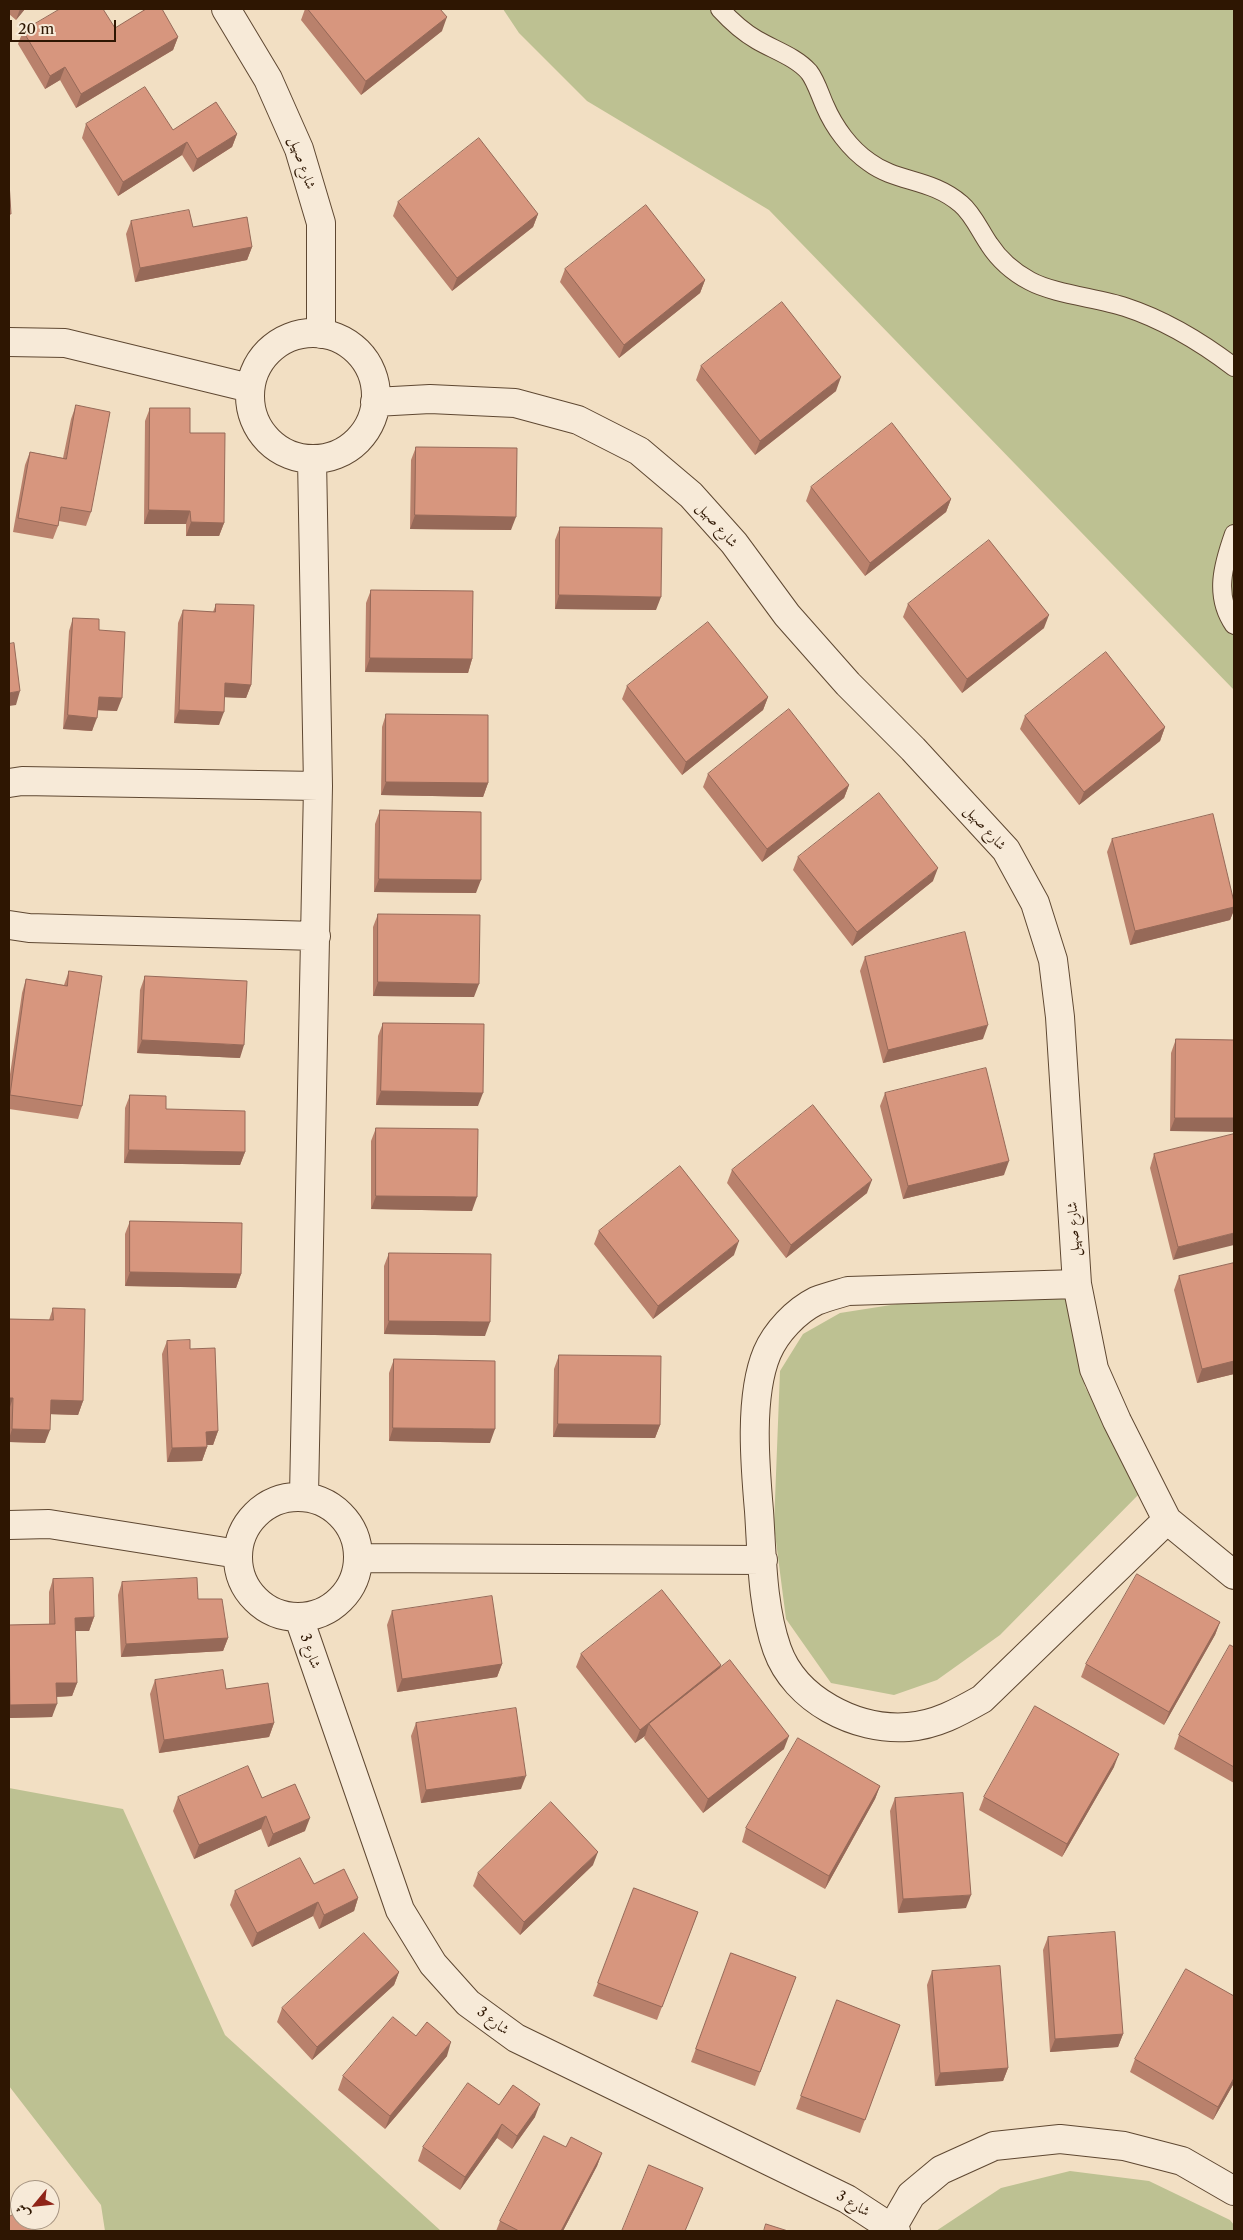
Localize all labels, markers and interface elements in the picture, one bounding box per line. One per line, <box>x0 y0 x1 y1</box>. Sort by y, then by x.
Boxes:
scale bar <box>12 10 119 42</box>
text: 20 m <box>18 19 54 38</box>
street label: شارع صهيل <box>285 135 319 191</box>
street label: شارع صهيل <box>693 499 741 551</box>
street label: شارع صهيل <box>961 802 1009 854</box>
street label: شارع صهيل <box>1064 1201 1084 1257</box>
street label: 3 شارع <box>296 1631 324 1671</box>
street label: 3 شارع <box>474 2004 512 2038</box>
north arrow <box>10 2180 60 2230</box>
street label: 3 شارع <box>833 2188 873 2220</box>
text: ش <box>11 2201 34 2222</box>

